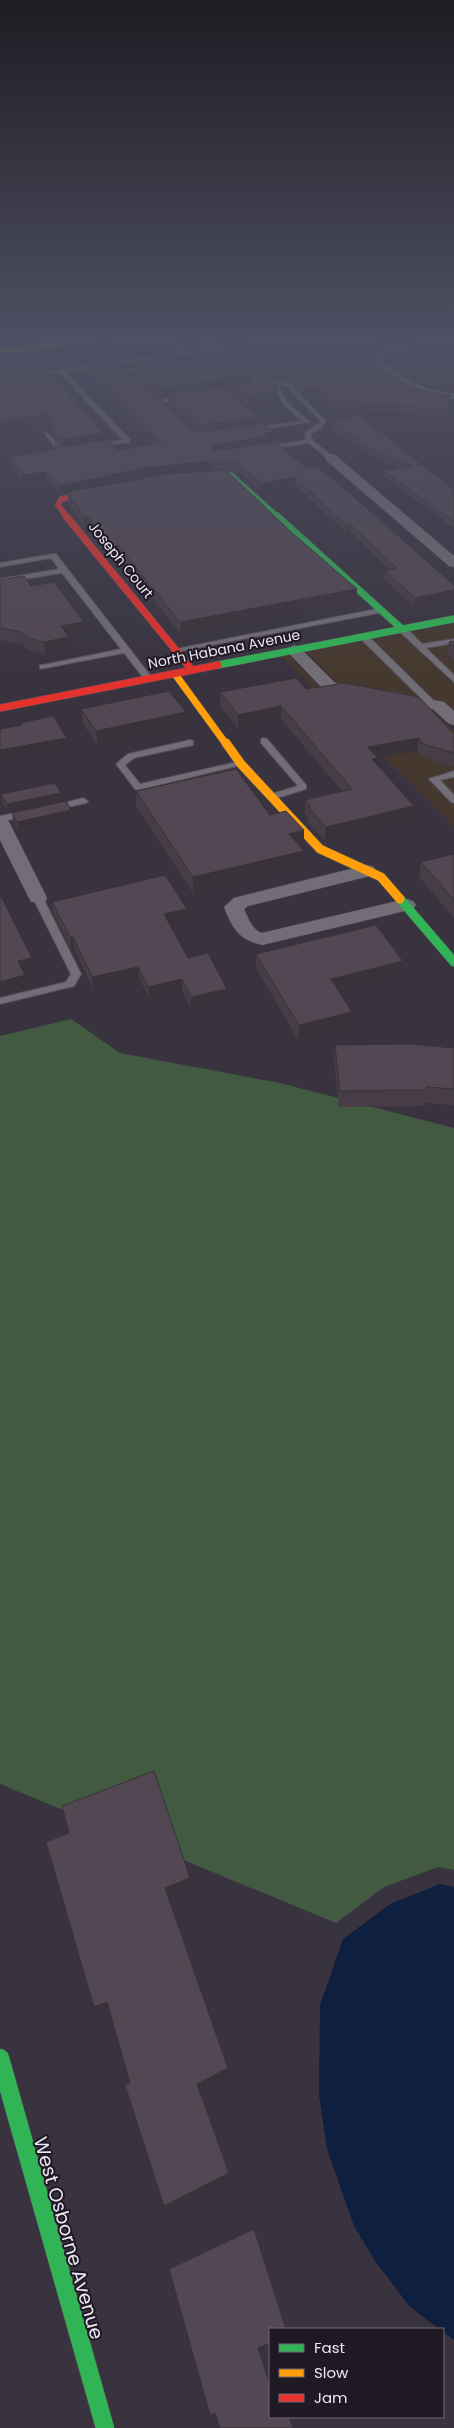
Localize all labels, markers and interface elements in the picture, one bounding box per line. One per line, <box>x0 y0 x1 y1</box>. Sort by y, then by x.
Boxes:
street label: Joseph Court <box>84 517 158 603</box>
street label: North Habana Avenue <box>146 624 302 674</box>
street label: West Osborne Avenue <box>27 2134 110 2343</box>
legend <box>269 2328 444 2418</box>
text: Fast <box>314 2337 345 2358</box>
text: Slow <box>314 2362 349 2383</box>
text: Jam <box>314 2387 348 2408</box>

